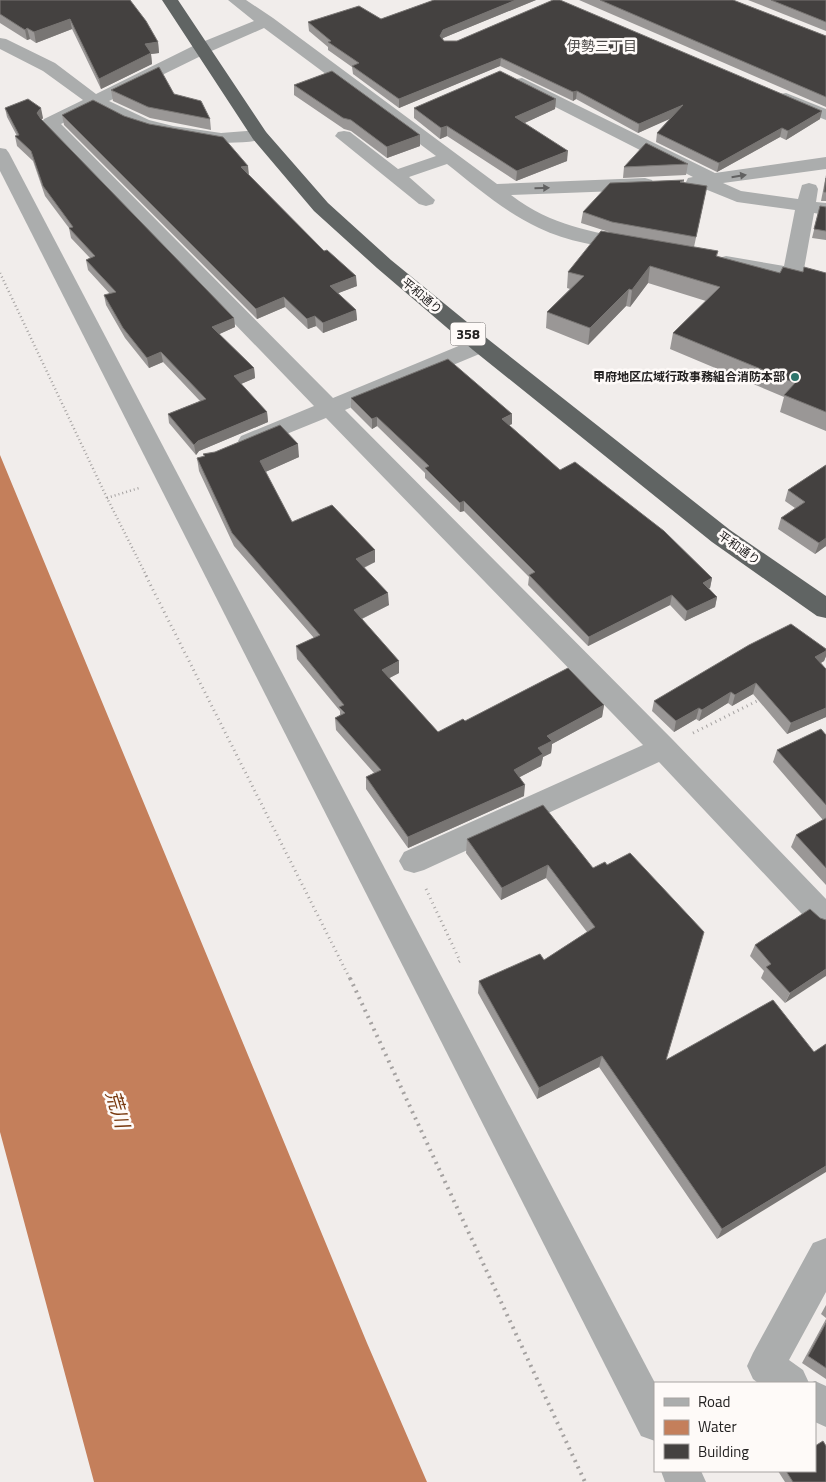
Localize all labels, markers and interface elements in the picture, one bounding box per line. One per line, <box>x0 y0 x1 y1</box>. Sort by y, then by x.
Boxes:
district label: 伊勢三丁目 <box>567 35 637 56</box>
one-way arrow <box>732 172 748 180</box>
one-way arrow <box>535 183 551 191</box>
street label: 平和通り <box>398 273 447 318</box>
road number: 358 <box>450 322 486 346</box>
place label: 甲府地区広域行政事務組合消防本部 <box>593 367 785 386</box>
marker: 甲府地区広域行政事務組合消防本部 <box>789 371 801 383</box>
street label: 平和通り <box>714 526 764 569</box>
water label: 荒川 <box>99 1086 138 1133</box>
legend <box>654 1382 816 1472</box>
text: Road <box>698 1390 730 1413</box>
text: Water <box>698 1415 737 1438</box>
text: Building <box>698 1440 749 1463</box>

